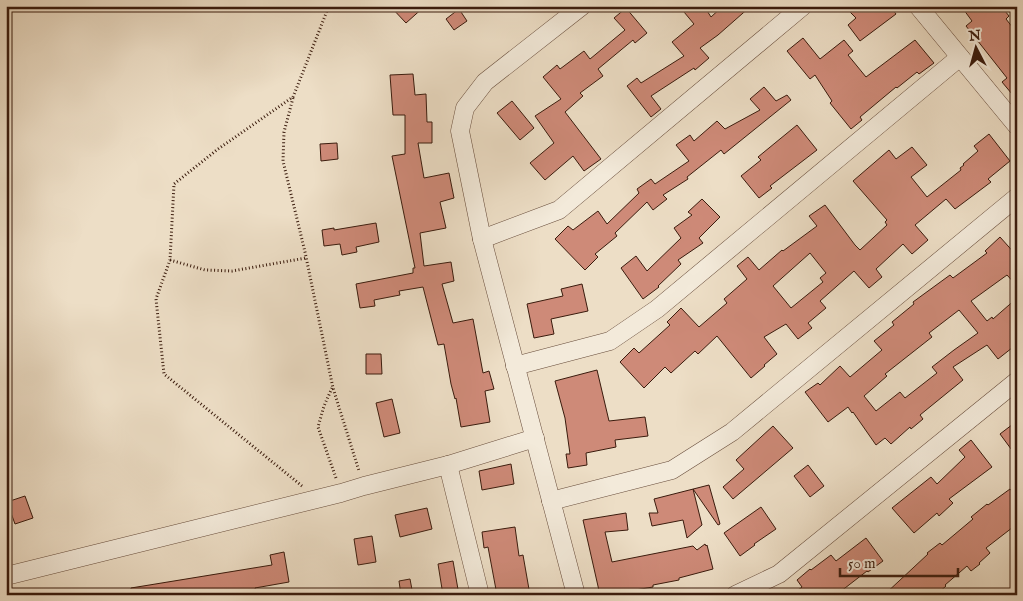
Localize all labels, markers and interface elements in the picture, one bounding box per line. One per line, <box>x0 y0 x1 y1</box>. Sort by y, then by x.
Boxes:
north arrow <box>950 22 1000 72</box>
text: N <box>967 26 982 46</box>
scale bar <box>840 546 958 578</box>
text: 50 m <box>848 554 876 573</box>

